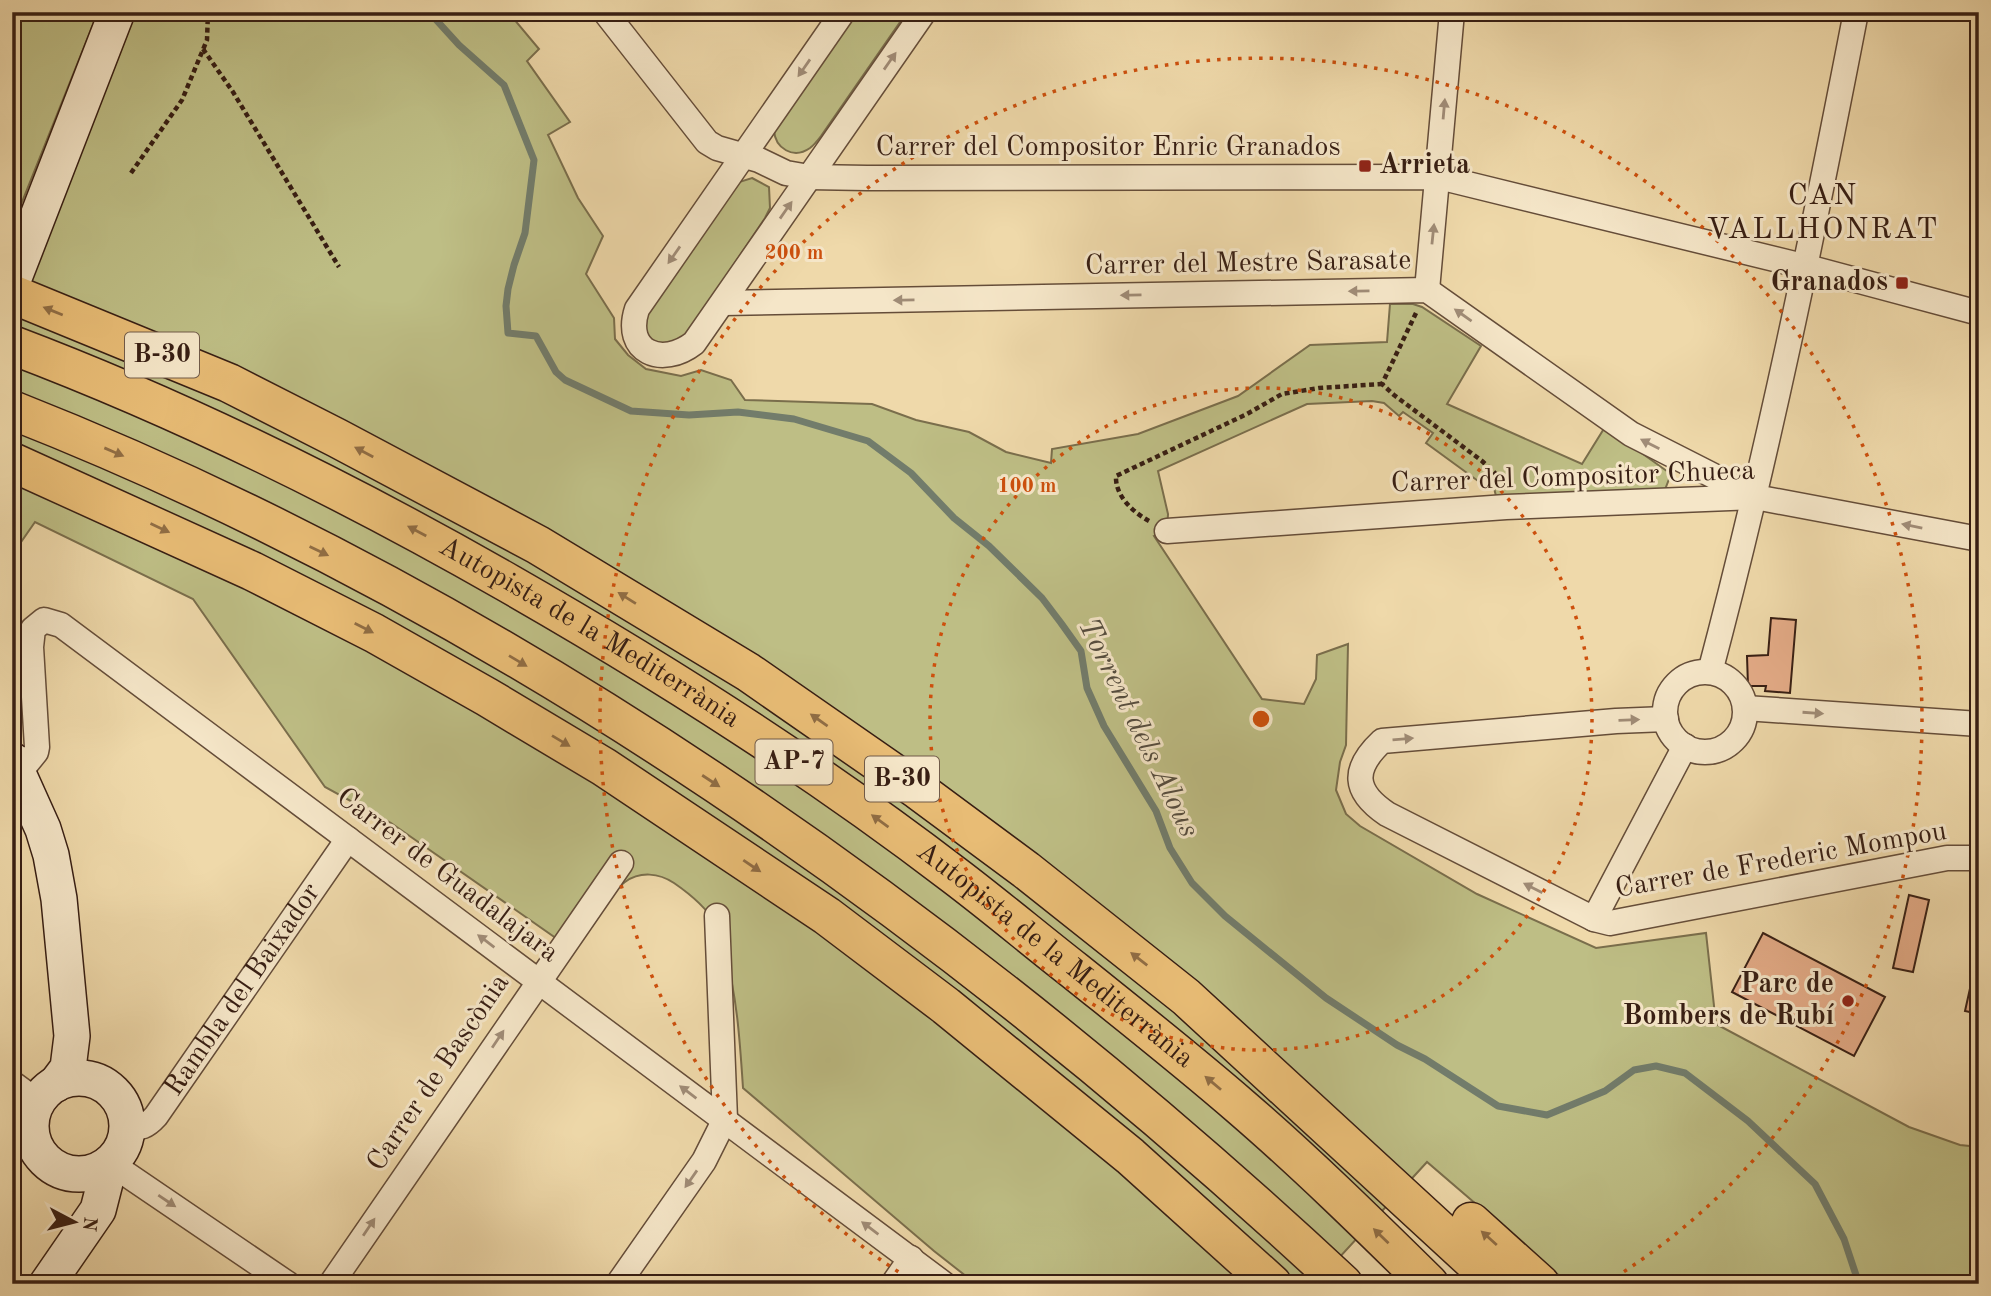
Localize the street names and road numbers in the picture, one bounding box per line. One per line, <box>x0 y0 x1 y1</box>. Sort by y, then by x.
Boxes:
street label: Carrer del Compositor Enric Granados <box>875 134 1341 162</box>
street label: Carrer del Mestre Sarasate <box>1085 247 1411 281</box>
road number: B-30 <box>125 332 199 378</box>
street label: Carrer del Compositor Chueca <box>1390 458 1756 498</box>
street label: Autopista de la Mediterrània <box>434 533 745 734</box>
road number: AP-7 <box>756 740 832 784</box>
road number: B-30 <box>865 757 939 802</box>
street label: Carrer de Guadalajara <box>331 784 563 969</box>
street label: Carrer de Frederic Mompou <box>1613 818 1949 904</box>
street label: Autopista de la Mediterrània <box>911 837 1198 1074</box>
street label: Rambla del Baixador <box>160 879 326 1102</box>
street label: Carrer de Bascònia <box>363 969 515 1177</box>

